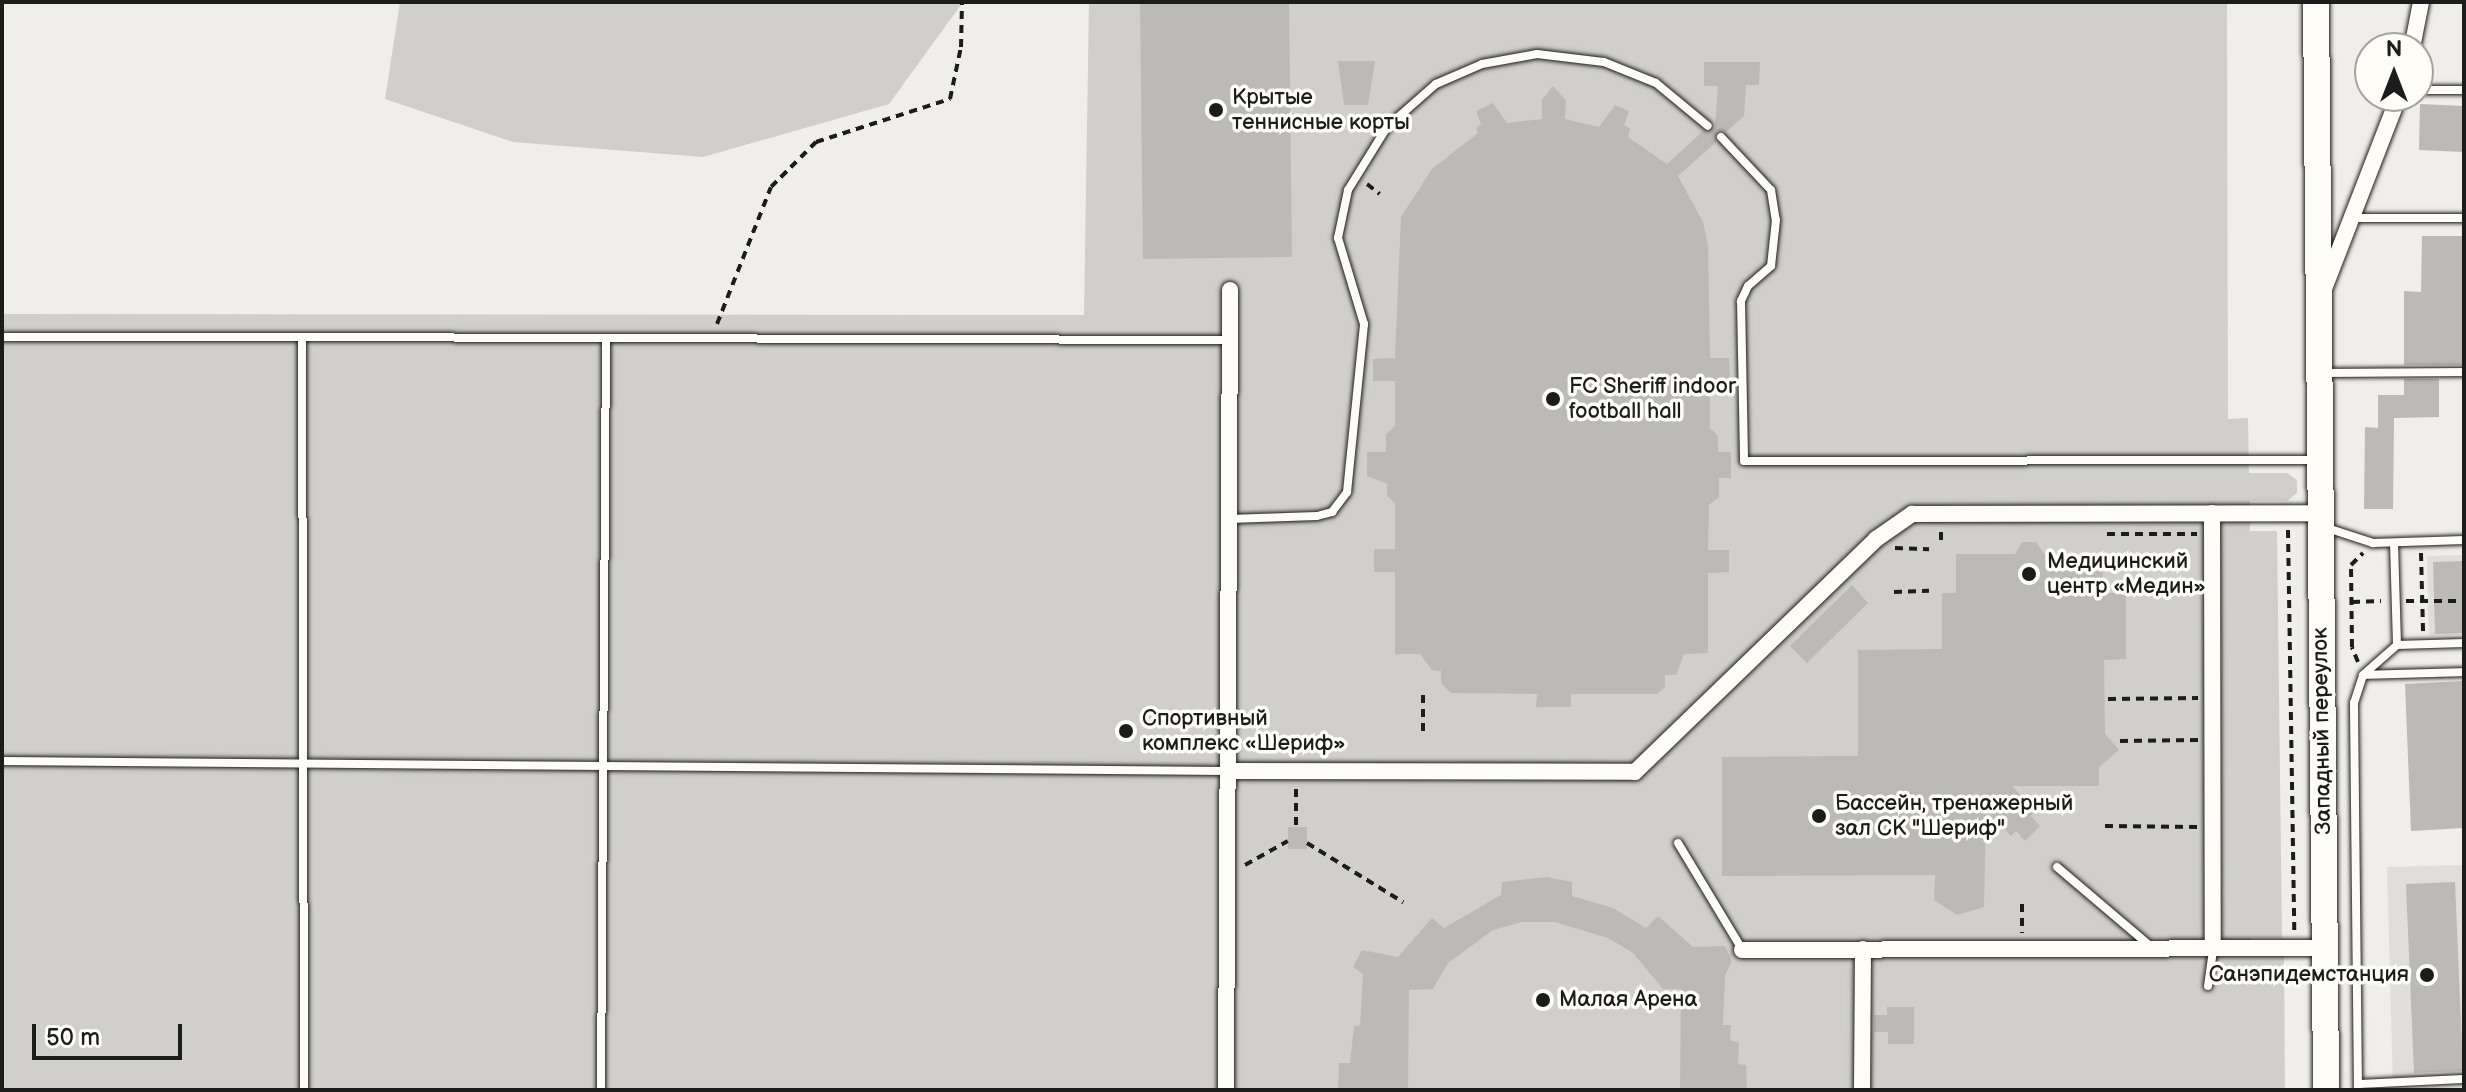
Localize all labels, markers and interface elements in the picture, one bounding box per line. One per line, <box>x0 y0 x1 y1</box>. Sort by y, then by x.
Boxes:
north arrow <box>2354 32 2434 112</box>
text: N <box>2386 36 2402 63</box>
place label: Крытые теннисные корты <box>1232 84 1410 136</box>
marker: Крытые теннисные корты <box>1207 101 1225 119</box>
place label: FC Sheriff indoor football hall <box>1569 373 1736 424</box>
marker: FC Sheriff indoor football hall <box>1544 390 1562 408</box>
place label: Медицинский центр «Медин» <box>2047 548 2206 600</box>
marker: Медицинский центр «Медин» <box>2018 563 2040 585</box>
street label: Западный переулок <box>2307 627 2337 835</box>
place label: Спортивный комплекс «Шериф» <box>1142 705 1345 756</box>
marker: Спортивный комплекс «Шериф» <box>1117 722 1135 740</box>
place label: Бассейн, тренажерный зал СК "Шериф" <box>1835 790 2073 842</box>
marker: Бассейн, тренажерный зал СК "Шериф" <box>1810 807 1828 825</box>
place label: Санэпидемстанция <box>2209 962 2409 988</box>
marker: Санэпидемстанция <box>2416 964 2438 986</box>
place label: Малая Арена <box>1559 987 1697 1013</box>
marker: Малая Арена <box>1534 991 1552 1009</box>
scale bar <box>36 1008 186 1058</box>
text: 50 m <box>46 1023 100 1052</box>

